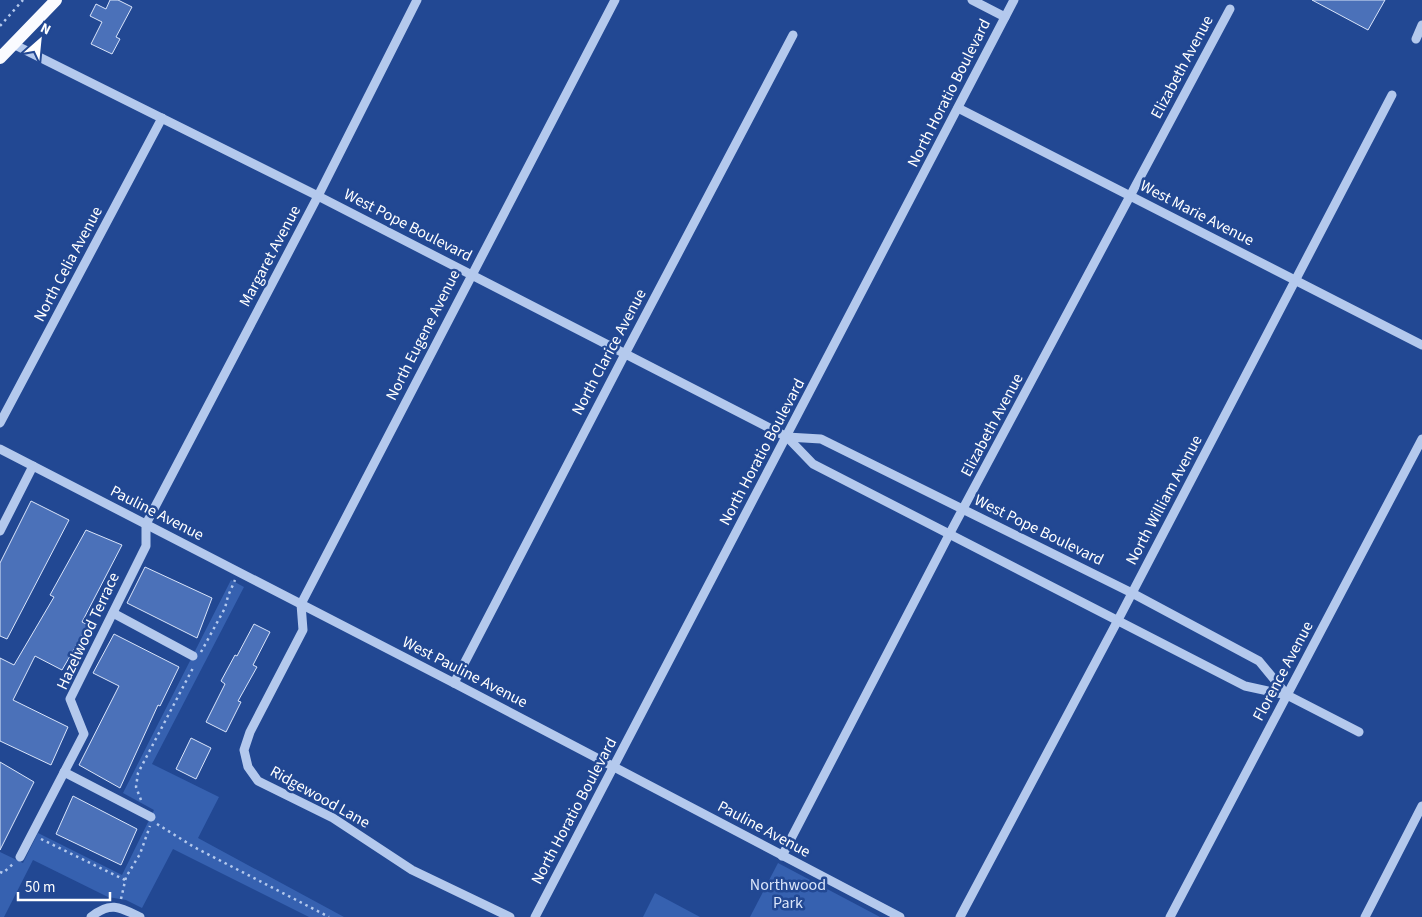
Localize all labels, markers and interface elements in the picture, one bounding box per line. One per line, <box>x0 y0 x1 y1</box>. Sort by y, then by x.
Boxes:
street label: Elizabeth Avenue <box>1145 11 1219 123</box>
north arrow <box>15 15 65 65</box>
street label: North Horatio Boulevard <box>902 15 996 171</box>
text: N <box>37 18 54 40</box>
street label: West Marie Avenue <box>1136 175 1258 251</box>
street label: West Pope Boulevard <box>340 183 476 267</box>
street label: Margaret Avenue <box>234 201 306 311</box>
street label: North Celia Avenue <box>28 202 108 325</box>
street label: North Eugene Avenue <box>381 266 466 404</box>
street label: North Clarice Avenue <box>566 285 652 419</box>
street label: Elizabeth Avenue <box>955 369 1029 481</box>
street label: North Horatio Boulevard <box>714 375 810 529</box>
street label: North William Avenue <box>1120 431 1208 569</box>
street label: Pauline Avenue <box>106 480 208 546</box>
street label: West Pope Boulevard <box>971 489 1107 571</box>
street label: Hazelwood Terrace <box>51 569 125 693</box>
street label: Florence Avenue <box>1247 617 1319 725</box>
street label: West Pauline Avenue <box>399 631 531 713</box>
street label: North Horatio Boulevard <box>526 734 622 888</box>
street label: Ridgewood Lane <box>266 760 374 834</box>
street label: Pauline Avenue <box>714 795 814 863</box>
scale bar <box>18 870 110 902</box>
park label: Northwood Park <box>750 874 826 914</box>
text: 50 m <box>25 877 55 898</box>

